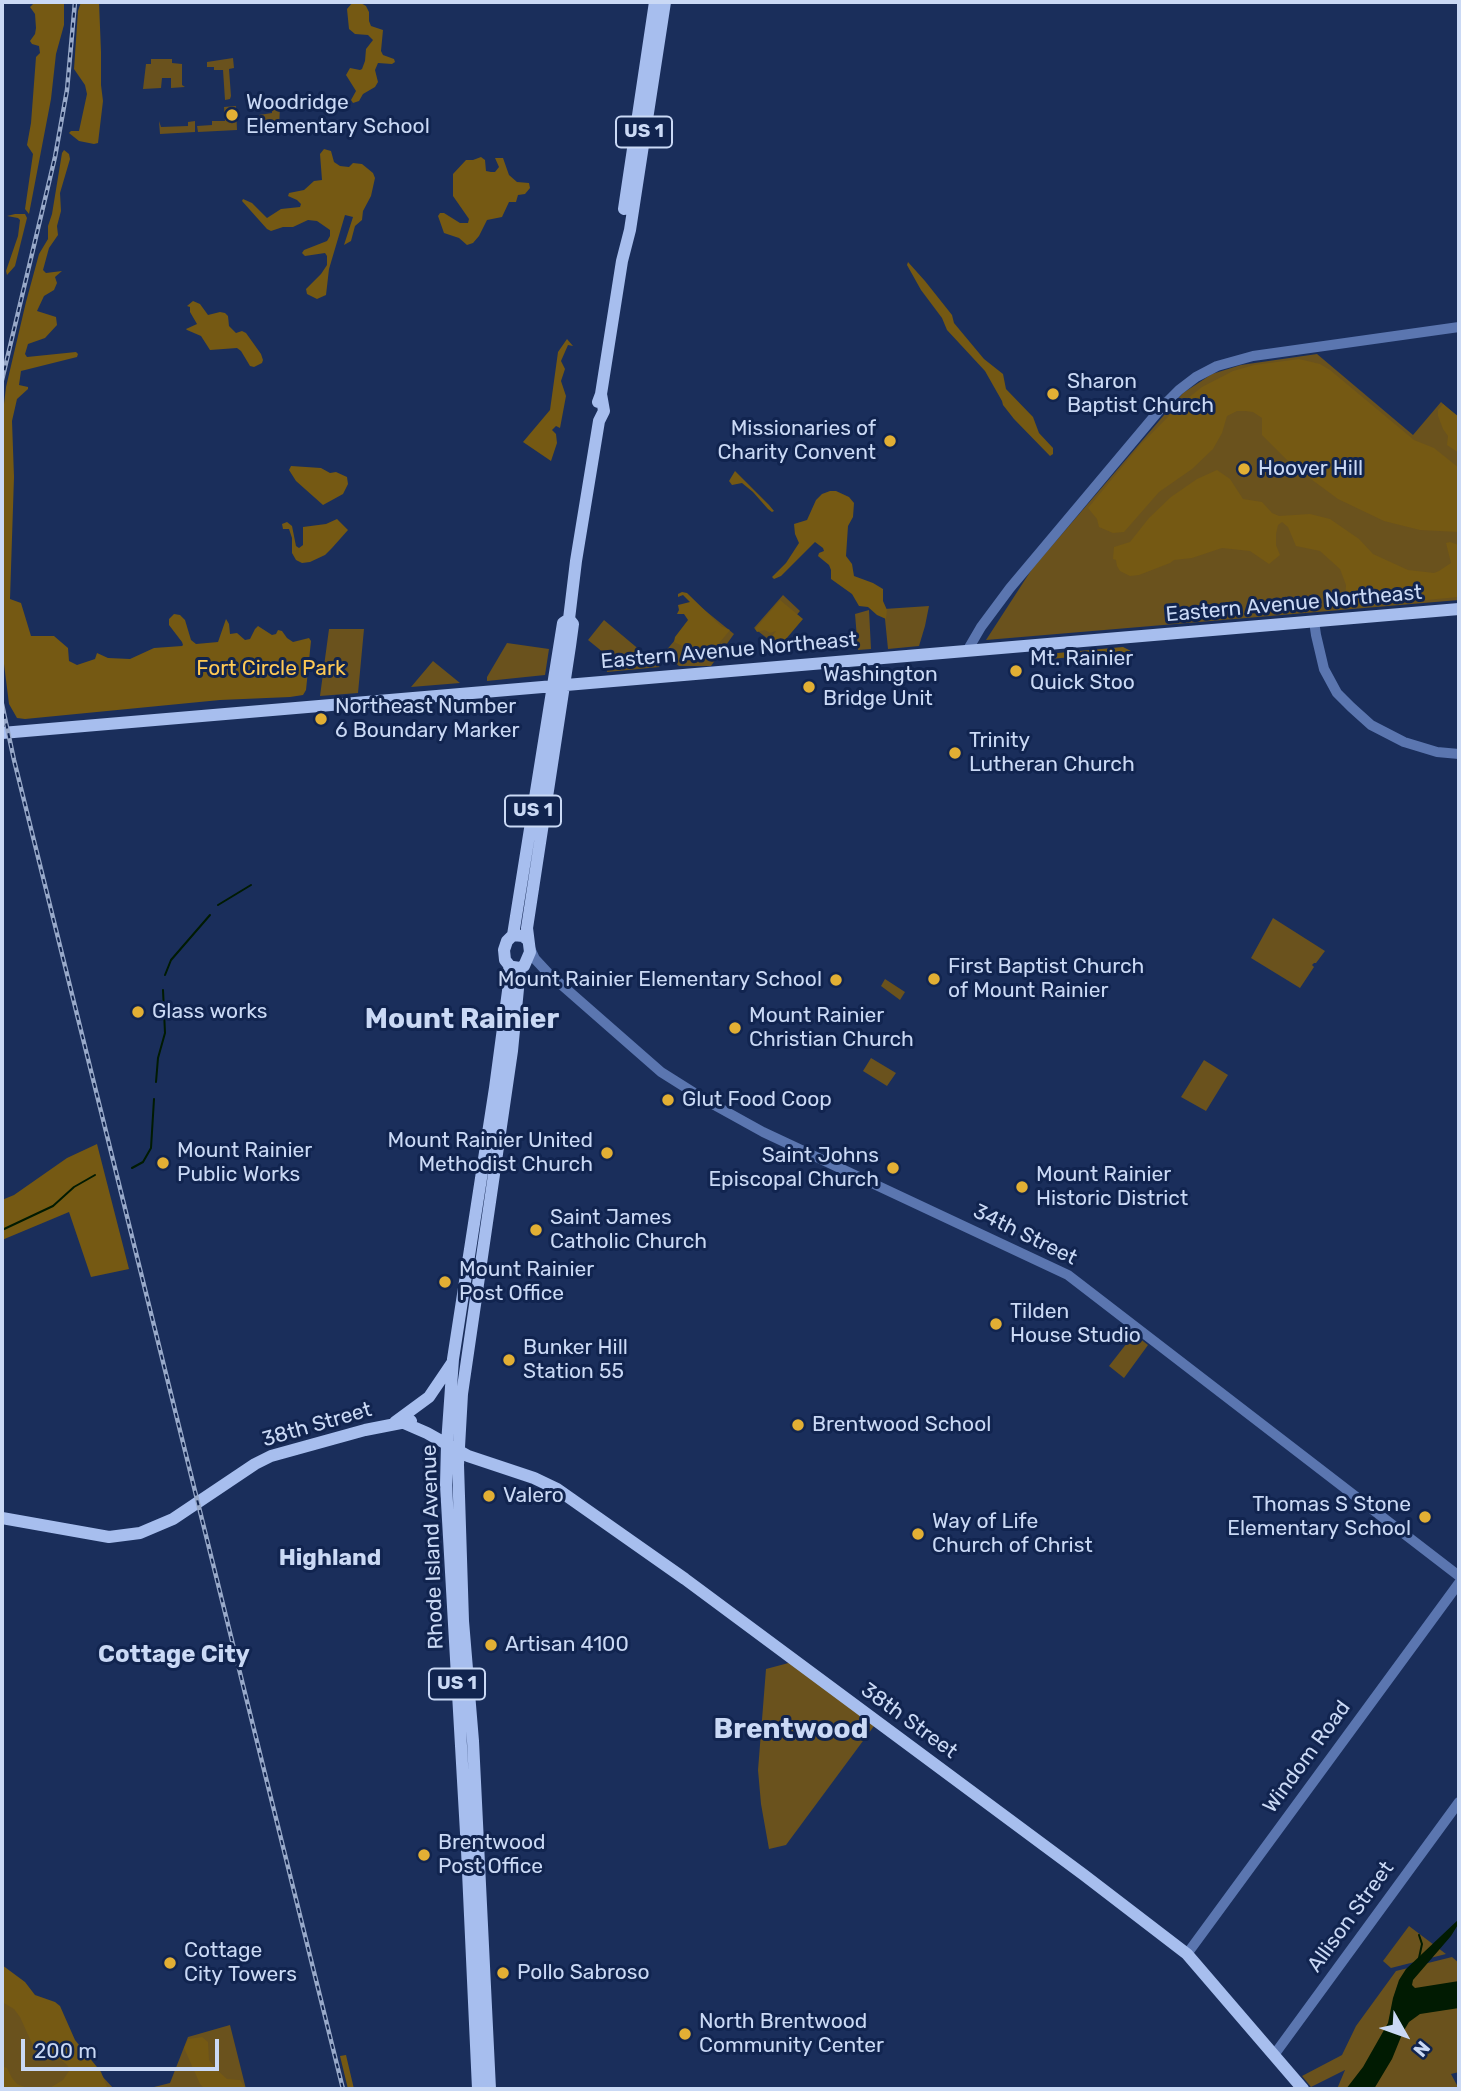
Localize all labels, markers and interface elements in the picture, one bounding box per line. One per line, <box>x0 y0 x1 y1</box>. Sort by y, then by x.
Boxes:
place label: Woodridge Elementary School <box>246 90 430 140</box>
marker: Woodridge Elementary School <box>224 107 240 123</box>
road number: US 1 <box>616 116 672 148</box>
place label: Sharon Baptist Church <box>1067 369 1214 419</box>
marker: Sharon Baptist Church <box>1045 386 1061 402</box>
place label: Missionaries of Charity Convent <box>717 416 876 466</box>
marker: Missionaries of Charity Convent <box>882 433 898 449</box>
place label: Hoover Hill <box>1258 456 1363 482</box>
marker: Hoover Hill <box>1236 461 1252 477</box>
street label: Eastern Avenue Northeast <box>1165 580 1423 628</box>
street label: Eastern Avenue Northeast <box>600 627 858 675</box>
place label: Mt. Rainier Quick Stoo <box>1030 646 1135 696</box>
park label: Fort Circle Park <box>196 656 346 682</box>
place label: Washington Bridge Unit <box>823 662 938 712</box>
marker: Mt. Rainier Quick Stoo <box>1008 663 1024 679</box>
marker: Washington Bridge Unit <box>801 679 817 695</box>
place label: Northeast Number 6 Boundary Marker <box>335 694 519 744</box>
marker: Northeast Number 6 Boundary Marker <box>313 711 329 727</box>
place label: Trinity Lutheran Church <box>969 728 1135 778</box>
marker: Trinity Lutheran Church <box>947 745 963 761</box>
road number: US 1 <box>505 796 561 826</box>
place label: First Baptist Church of Mount Rainier <box>948 954 1144 1004</box>
place label: Mount Rainier Elementary School <box>498 967 822 993</box>
marker: First Baptist Church of Mount Rainier <box>926 971 942 987</box>
marker: Mount Rainier Elementary School <box>828 972 844 988</box>
place label: Glass works <box>152 999 267 1025</box>
district label: Mount Rainier <box>365 1003 559 1037</box>
place label: Mount Rainier Christian Church <box>749 1003 914 1053</box>
marker: Glass works <box>130 1004 146 1020</box>
marker: Mount Rainier Christian Church <box>727 1020 743 1036</box>
place label: Glut Food Coop <box>682 1087 832 1113</box>
marker: Glut Food Coop <box>660 1092 676 1108</box>
place label: Mount Rainier United Methodist Church <box>388 1128 593 1178</box>
place label: Mount Rainier Public Works <box>177 1138 312 1188</box>
place label: Saint Johns Episcopal Church <box>708 1143 879 1193</box>
marker: Mount Rainier United Methodist Church <box>599 1145 615 1161</box>
marker: Mount Rainier Public Works <box>155 1155 171 1171</box>
marker: Saint Johns Episcopal Church <box>885 1160 901 1176</box>
place label: Mount Rainier Historic District <box>1036 1162 1188 1212</box>
marker: Mount Rainier Historic District <box>1014 1179 1030 1195</box>
street label: 34th Street <box>969 1199 1081 1271</box>
place label: Saint James Catholic Church <box>550 1205 707 1255</box>
marker: Saint James Catholic Church <box>528 1222 544 1238</box>
place label: Mount Rainier Post Office <box>459 1257 594 1307</box>
marker: Mount Rainier Post Office <box>437 1274 453 1290</box>
place label: Tilden House Studio <box>1010 1299 1141 1349</box>
marker: Tilden House Studio <box>988 1316 1004 1332</box>
place label: Bunker Hill Station 55 <box>523 1335 628 1385</box>
marker: Bunker Hill Station 55 <box>501 1352 517 1368</box>
street label: 38th Street <box>259 1397 375 1453</box>
place label: Brentwood School <box>812 1412 991 1438</box>
marker: Brentwood School <box>790 1417 806 1433</box>
street label: Rhode Island Avenue <box>417 1444 449 1650</box>
place label: Valero <box>503 1483 564 1509</box>
marker: Valero <box>481 1488 497 1504</box>
place label: Thomas S Stone Elementary School <box>1227 1492 1411 1542</box>
place label: Way of Life Church of Christ <box>932 1509 1093 1559</box>
marker: Thomas S Stone Elementary School <box>1417 1509 1433 1525</box>
marker: Way of Life Church of Christ <box>910 1526 926 1542</box>
district label: Highland <box>279 1544 381 1572</box>
place label: Artisan 4100 <box>505 1632 629 1658</box>
marker: Artisan 4100 <box>483 1637 499 1653</box>
district label: Cottage City <box>98 1641 250 1669</box>
road number: US 1 <box>429 1668 485 1700</box>
street label: 38th Street <box>856 1678 962 1764</box>
street label: Windom Road <box>1258 1696 1356 1818</box>
district label: Brentwood <box>714 1713 868 1747</box>
place label: Brentwood Post Office <box>438 1830 546 1880</box>
marker: Brentwood Post Office <box>416 1847 432 1863</box>
street label: Allison Street <box>1302 1857 1400 1977</box>
place label: Cottage City Towers <box>184 1938 297 1988</box>
marker: Cottage City Towers <box>162 1955 178 1971</box>
place label: Pollo Sabroso <box>517 1960 650 1986</box>
marker: Pollo Sabroso <box>495 1965 511 1981</box>
north arrow <box>1370 2000 1440 2070</box>
place label: North Brentwood Community Center <box>699 2009 884 2059</box>
scale bar <box>24 2024 222 2068</box>
marker: North Brentwood Community Center <box>677 2026 693 2042</box>
text: N <box>1408 2036 1435 2061</box>
text: 200 m <box>34 2038 97 2063</box>

